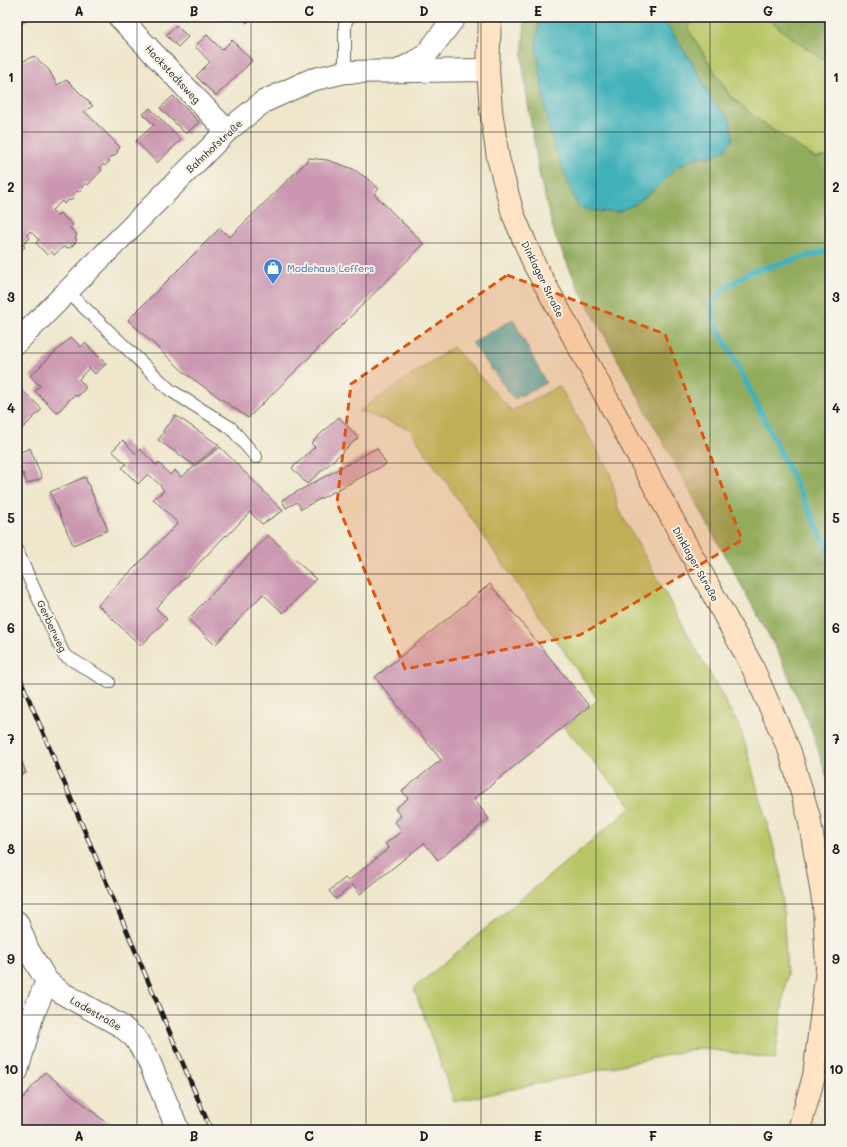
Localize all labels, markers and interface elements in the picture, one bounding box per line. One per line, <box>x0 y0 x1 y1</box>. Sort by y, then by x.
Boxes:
text: A <box>74 2 84 19</box>
text: B <box>190 2 199 19</box>
text: C <box>304 2 314 19</box>
text: D <box>419 2 429 19</box>
text: E <box>534 2 542 19</box>
text: F <box>649 2 657 19</box>
text: G <box>763 2 773 19</box>
street label: Hackstedtsweg <box>142 42 204 106</box>
text: 1 <box>8 68 14 85</box>
text: 1 <box>833 68 839 85</box>
street label: Bahnhofstraße <box>183 116 245 176</box>
text: 2 <box>7 178 15 195</box>
text: 2 <box>832 178 840 195</box>
street label: Dinklager Straße <box>518 238 568 320</box>
shop icon: Modehaus Leffers <box>262 257 284 285</box>
place label: Modehaus Leffers <box>287 261 374 275</box>
text: 3 <box>7 288 15 305</box>
text: 3 <box>832 288 840 305</box>
text: 4 <box>7 399 15 416</box>
text: 4 <box>832 399 840 416</box>
text: 5 <box>7 509 15 526</box>
text: 5 <box>832 509 840 526</box>
street label: Dinklager Straße <box>670 524 722 604</box>
street label: Gerberweg <box>34 598 70 654</box>
text: 6 <box>7 619 15 636</box>
text: 6 <box>832 619 840 636</box>
text: 7 <box>7 730 15 747</box>
text: 7 <box>832 730 840 747</box>
text: 8 <box>7 840 15 857</box>
text: 8 <box>832 840 840 857</box>
text: 9 <box>7 950 15 967</box>
text: 9 <box>832 950 840 967</box>
street label: Ladestraße <box>68 993 124 1033</box>
text: 10 <box>4 1060 18 1077</box>
text: 10 <box>829 1060 843 1077</box>
text: A <box>74 1127 84 1144</box>
text: B <box>190 1127 199 1144</box>
text: C <box>304 1127 314 1144</box>
text: D <box>419 1127 429 1144</box>
text: E <box>534 1127 542 1144</box>
text: F <box>649 1127 657 1144</box>
text: G <box>763 1127 773 1144</box>

